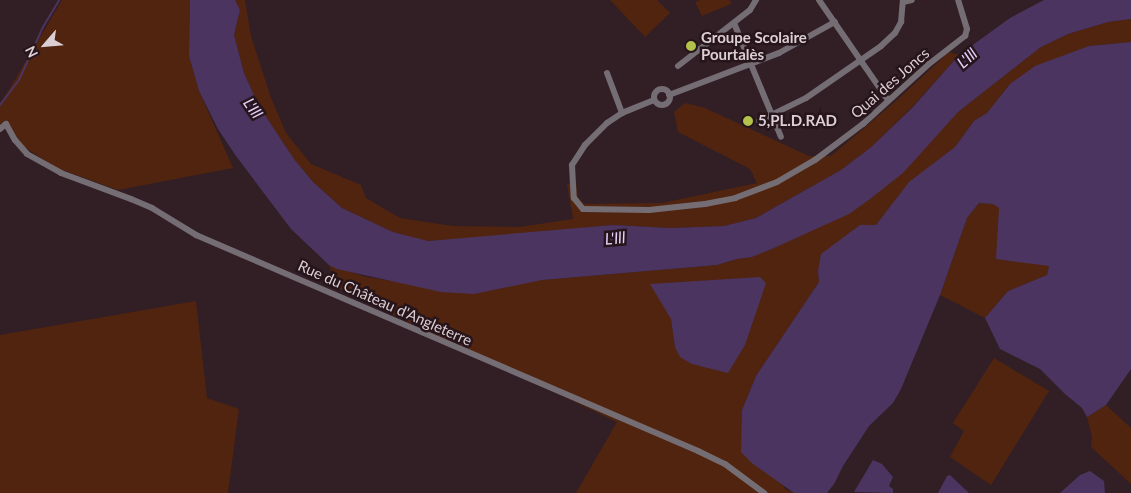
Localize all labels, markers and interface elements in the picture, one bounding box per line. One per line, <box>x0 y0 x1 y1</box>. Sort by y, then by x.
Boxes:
north arrow <box>20 20 70 70</box>
place label: Groupe Scolaire Pourtalès <box>701 28 807 63</box>
marker: Groupe Scolaire Pourtalès <box>685 40 697 52</box>
text: N <box>21 43 41 61</box>
street label: Quai des Joncs <box>847 44 933 122</box>
water label: L'Ill <box>953 44 981 72</box>
water label: L'Ill <box>239 94 267 122</box>
place label: 5,PL.D.RAD <box>758 112 837 130</box>
marker: 5,PL.D.RAD <box>742 115 754 127</box>
water label: L'Ill <box>604 228 626 248</box>
street label: Rue du Château d'Angleterre <box>295 256 475 350</box>

